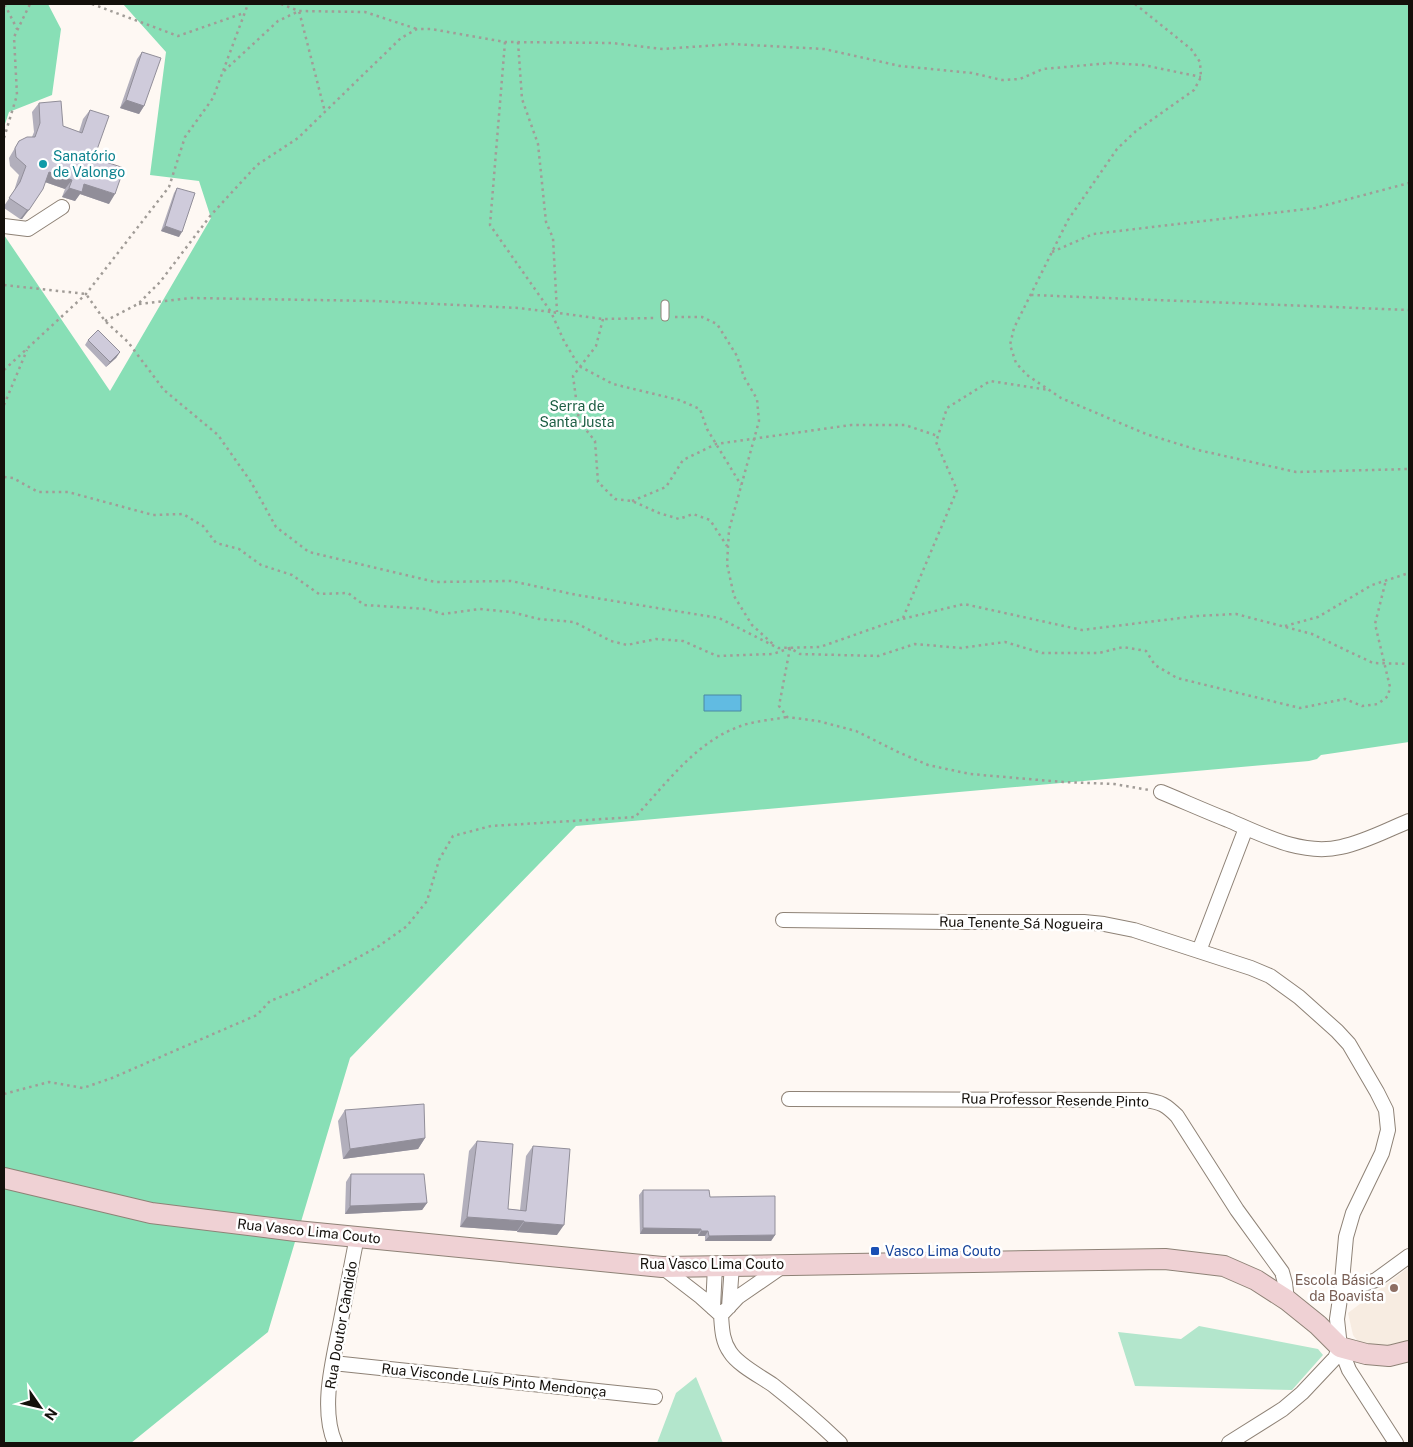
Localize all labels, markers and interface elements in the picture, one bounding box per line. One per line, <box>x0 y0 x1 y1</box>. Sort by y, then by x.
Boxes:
place label: Sanatório de Valongo <box>53 148 125 180</box>
marker: Sanatório de Valongo <box>37 158 49 170</box>
park label: Serra de Santa Justa <box>539 398 615 430</box>
street label: Rua Tenente Sá Nogueira <box>939 914 1103 932</box>
street label: Rua Professor Resende Pinto <box>961 1090 1149 1110</box>
street label: Rua Vasco Lima Couto <box>236 1215 382 1247</box>
place label: Vasco Lima Couto <box>885 1243 1001 1259</box>
marker: Vasco Lima Couto <box>869 1245 881 1257</box>
street label: Rua Vasco Lima Couto <box>640 1256 784 1272</box>
street label: Rua Doutor Cândido <box>322 1260 360 1390</box>
place label: Escola Básica da Boavista <box>1295 1272 1384 1304</box>
marker: Escola Básica da Boavista <box>1388 1282 1400 1294</box>
street label: Rua Visconde Luís Pinto Mendonça <box>381 1360 607 1400</box>
north arrow <box>15 1382 65 1432</box>
text: N <box>41 1405 60 1423</box>

